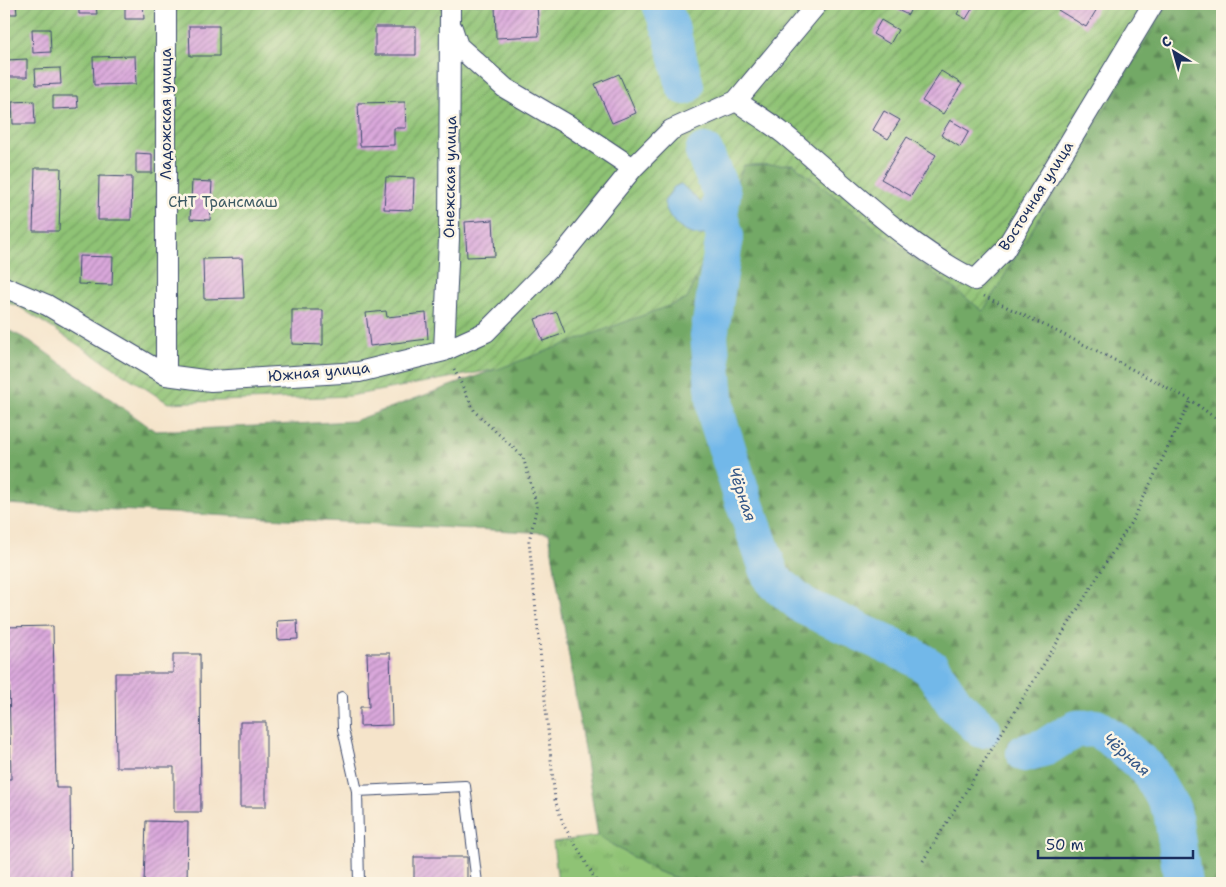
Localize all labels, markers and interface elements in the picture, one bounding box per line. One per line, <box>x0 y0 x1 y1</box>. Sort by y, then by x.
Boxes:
north arrow <box>1148 28 1198 78</box>
text: С <box>1157 32 1175 51</box>
street label: Ладожская улица <box>156 48 176 180</box>
street label: Онежская улица <box>439 115 461 238</box>
street label: Восточная улица <box>994 137 1078 255</box>
park label: СНТ Трансмаш <box>168 192 278 212</box>
street label: Южная улица <box>267 358 371 386</box>
water label: Чёрная <box>723 464 762 524</box>
water label: Чёрная <box>1099 728 1155 781</box>
scale bar <box>1038 827 1194 859</box>
text: 50 m <box>1046 835 1084 855</box>

